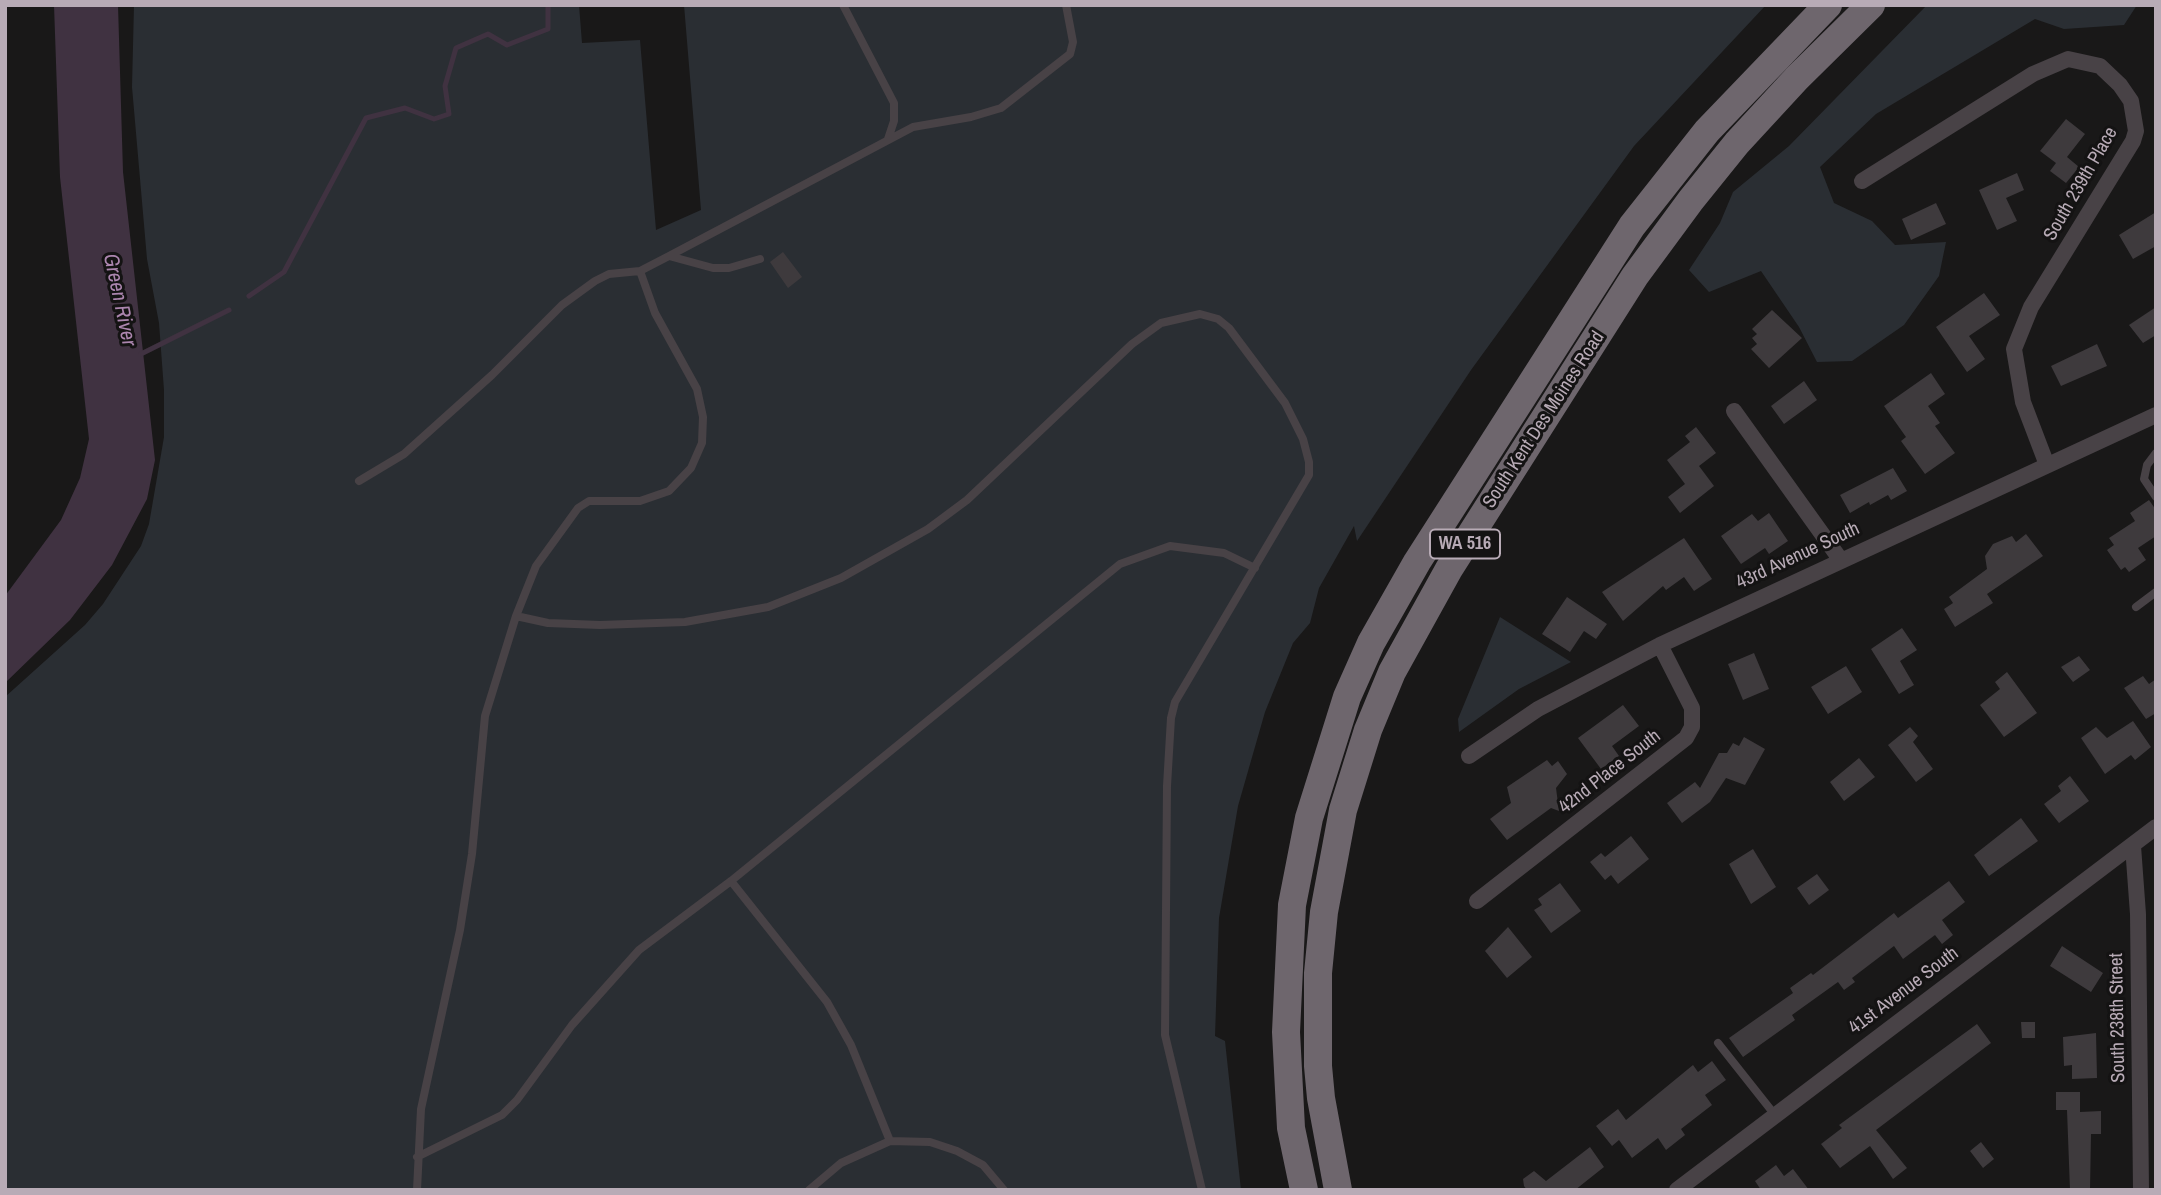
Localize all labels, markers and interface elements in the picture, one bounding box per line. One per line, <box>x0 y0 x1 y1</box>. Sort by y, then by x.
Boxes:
street label: South 239th Place <box>2039 123 2123 245</box>
water label: Green River <box>97 252 141 348</box>
street label: South Kent Des Moines Road <box>1478 327 1610 513</box>
street label: 43rd Avenue South <box>1733 518 1863 594</box>
road number: WA 516 <box>1430 530 1500 558</box>
street label: 42nd Place South <box>1555 725 1665 819</box>
street label: 41st Avenue South <box>1845 942 1963 1040</box>
street label: South 238th Street <box>2105 953 2131 1083</box>

